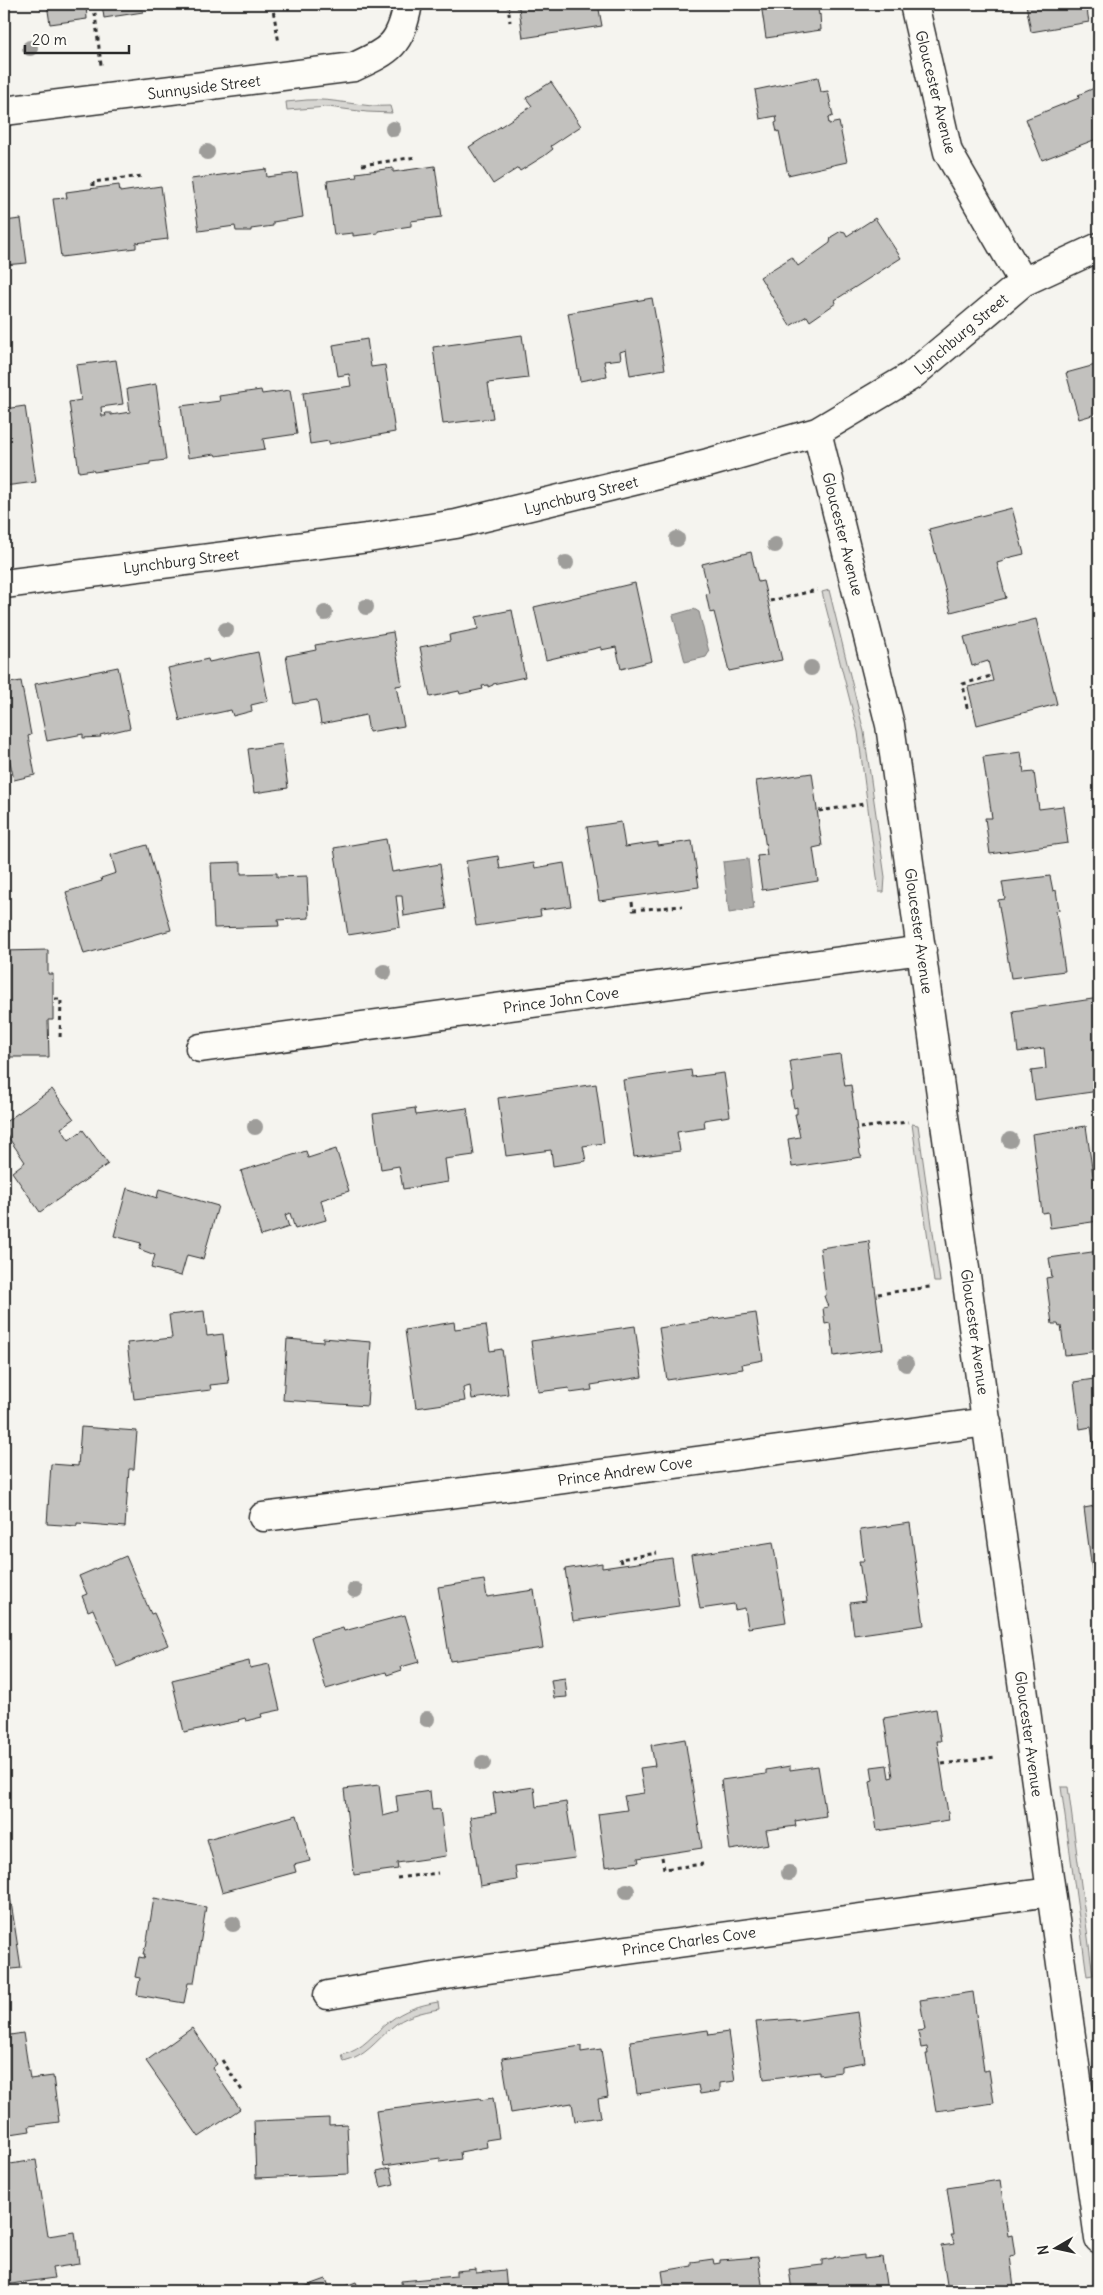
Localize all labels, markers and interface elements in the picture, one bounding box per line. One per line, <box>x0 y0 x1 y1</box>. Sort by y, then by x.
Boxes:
scale bar <box>25 22 129 54</box>
street label: Gloucester Avenue <box>911 28 961 156</box>
text: 20 m <box>32 30 67 49</box>
street label: Sunnyside Street <box>146 71 262 103</box>
street label: Lynchburg Street <box>910 289 1012 379</box>
street label: Gloucester Avenue <box>818 470 868 598</box>
street label: Lynchburg Street <box>522 472 640 518</box>
street label: Lynchburg Street <box>122 544 240 578</box>
street label: Gloucester Avenue <box>901 867 937 995</box>
street label: Prince John Cove <box>502 982 620 1018</box>
street label: Gloucester Avenue <box>957 1268 993 1396</box>
street label: Prince Andrew Cove <box>556 1452 694 1490</box>
street label: Gloucester Avenue <box>1011 1670 1047 1798</box>
street label: Prince Charles Cove <box>621 1922 757 1960</box>
north arrow <box>1030 2222 1080 2272</box>
text: N <box>1034 2244 1053 2256</box>

